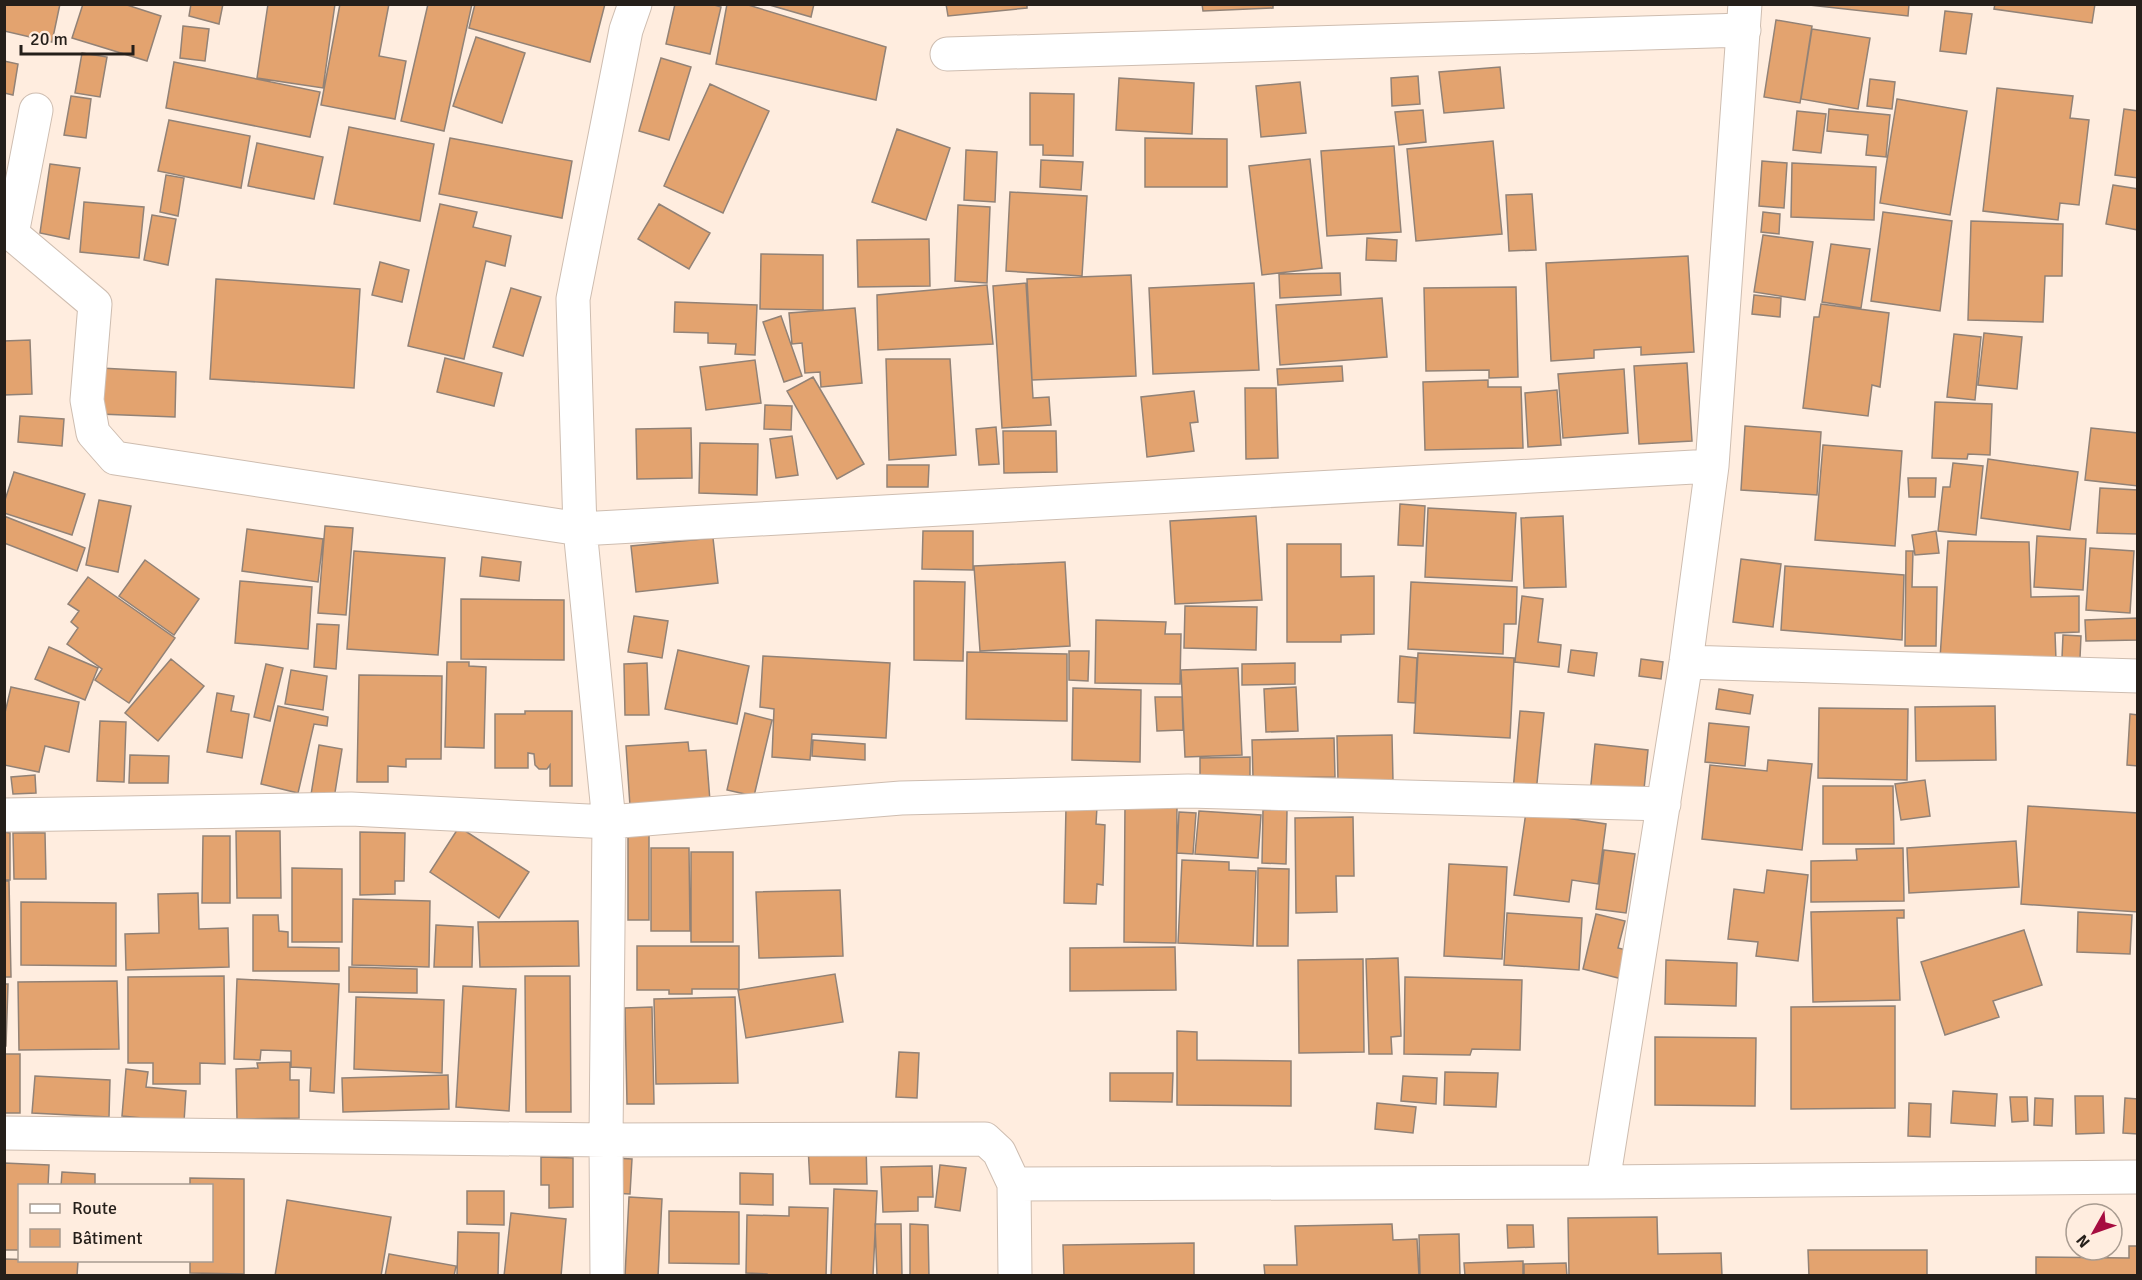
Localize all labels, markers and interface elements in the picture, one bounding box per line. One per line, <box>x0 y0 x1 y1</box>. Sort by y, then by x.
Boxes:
scale bar <box>21 18 134 56</box>
text: 20 m <box>30 28 68 50</box>
legend <box>18 1184 213 1262</box>
text: Route <box>72 1197 117 1219</box>
north arrow <box>2064 1202 2124 1262</box>
text: Bâtiment <box>72 1227 143 1249</box>
text: N <box>2072 1230 2095 1252</box>

